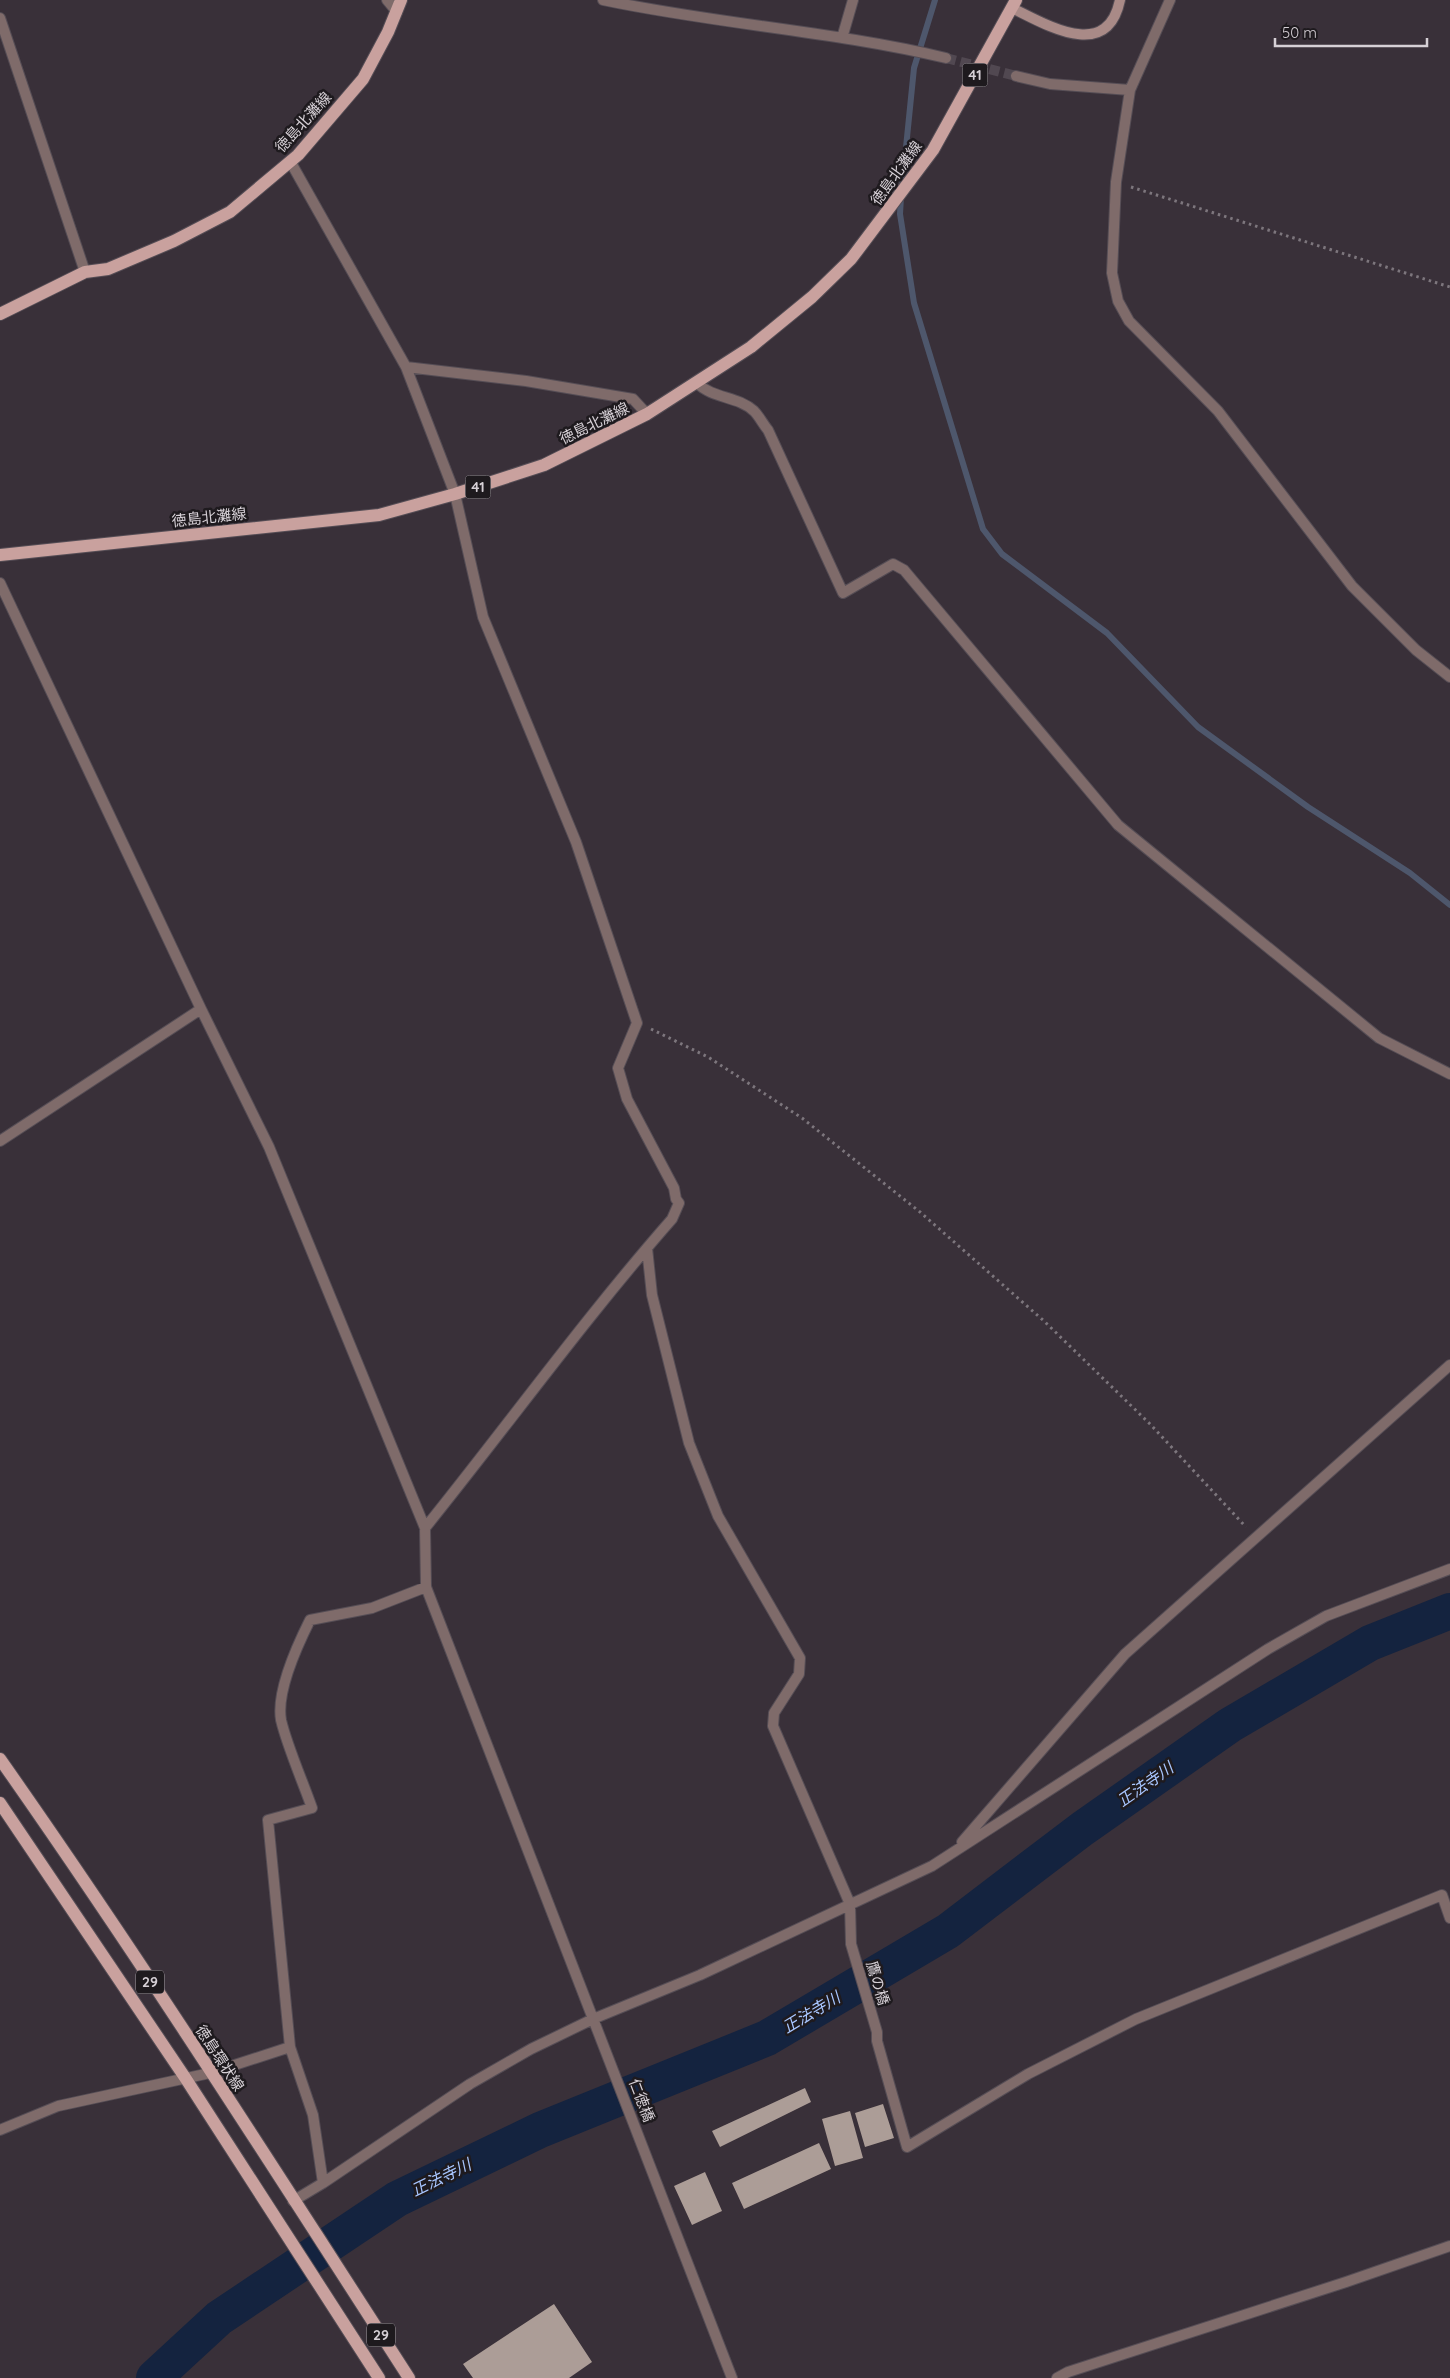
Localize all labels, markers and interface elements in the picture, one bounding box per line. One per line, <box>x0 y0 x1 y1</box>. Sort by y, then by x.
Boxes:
scale bar <box>1275 15 1428 47</box>
text: 50 m <box>1282 23 1317 42</box>
road number: 41 <box>962 64 988 86</box>
street label: 徳島北灘線 <box>271 88 335 156</box>
street label: 徳島北灘線 <box>866 137 926 209</box>
street label: 徳島北灘線 <box>556 398 632 448</box>
road number: 41 <box>466 476 490 498</box>
street label: 徳島北灘線 <box>171 504 247 530</box>
water label: 正法寺川 <box>1113 1756 1179 1811</box>
street label: 鷹の橋 <box>862 1959 894 2007</box>
road number: 29 <box>136 1970 164 1994</box>
water label: 正法寺川 <box>778 1986 845 2037</box>
street label: 徳島環状線 <box>192 2021 248 2095</box>
street label: 仁徳橋 <box>625 2076 659 2124</box>
water label: 正法寺川 <box>408 2153 476 2200</box>
road number: 29 <box>367 2324 395 2346</box>

